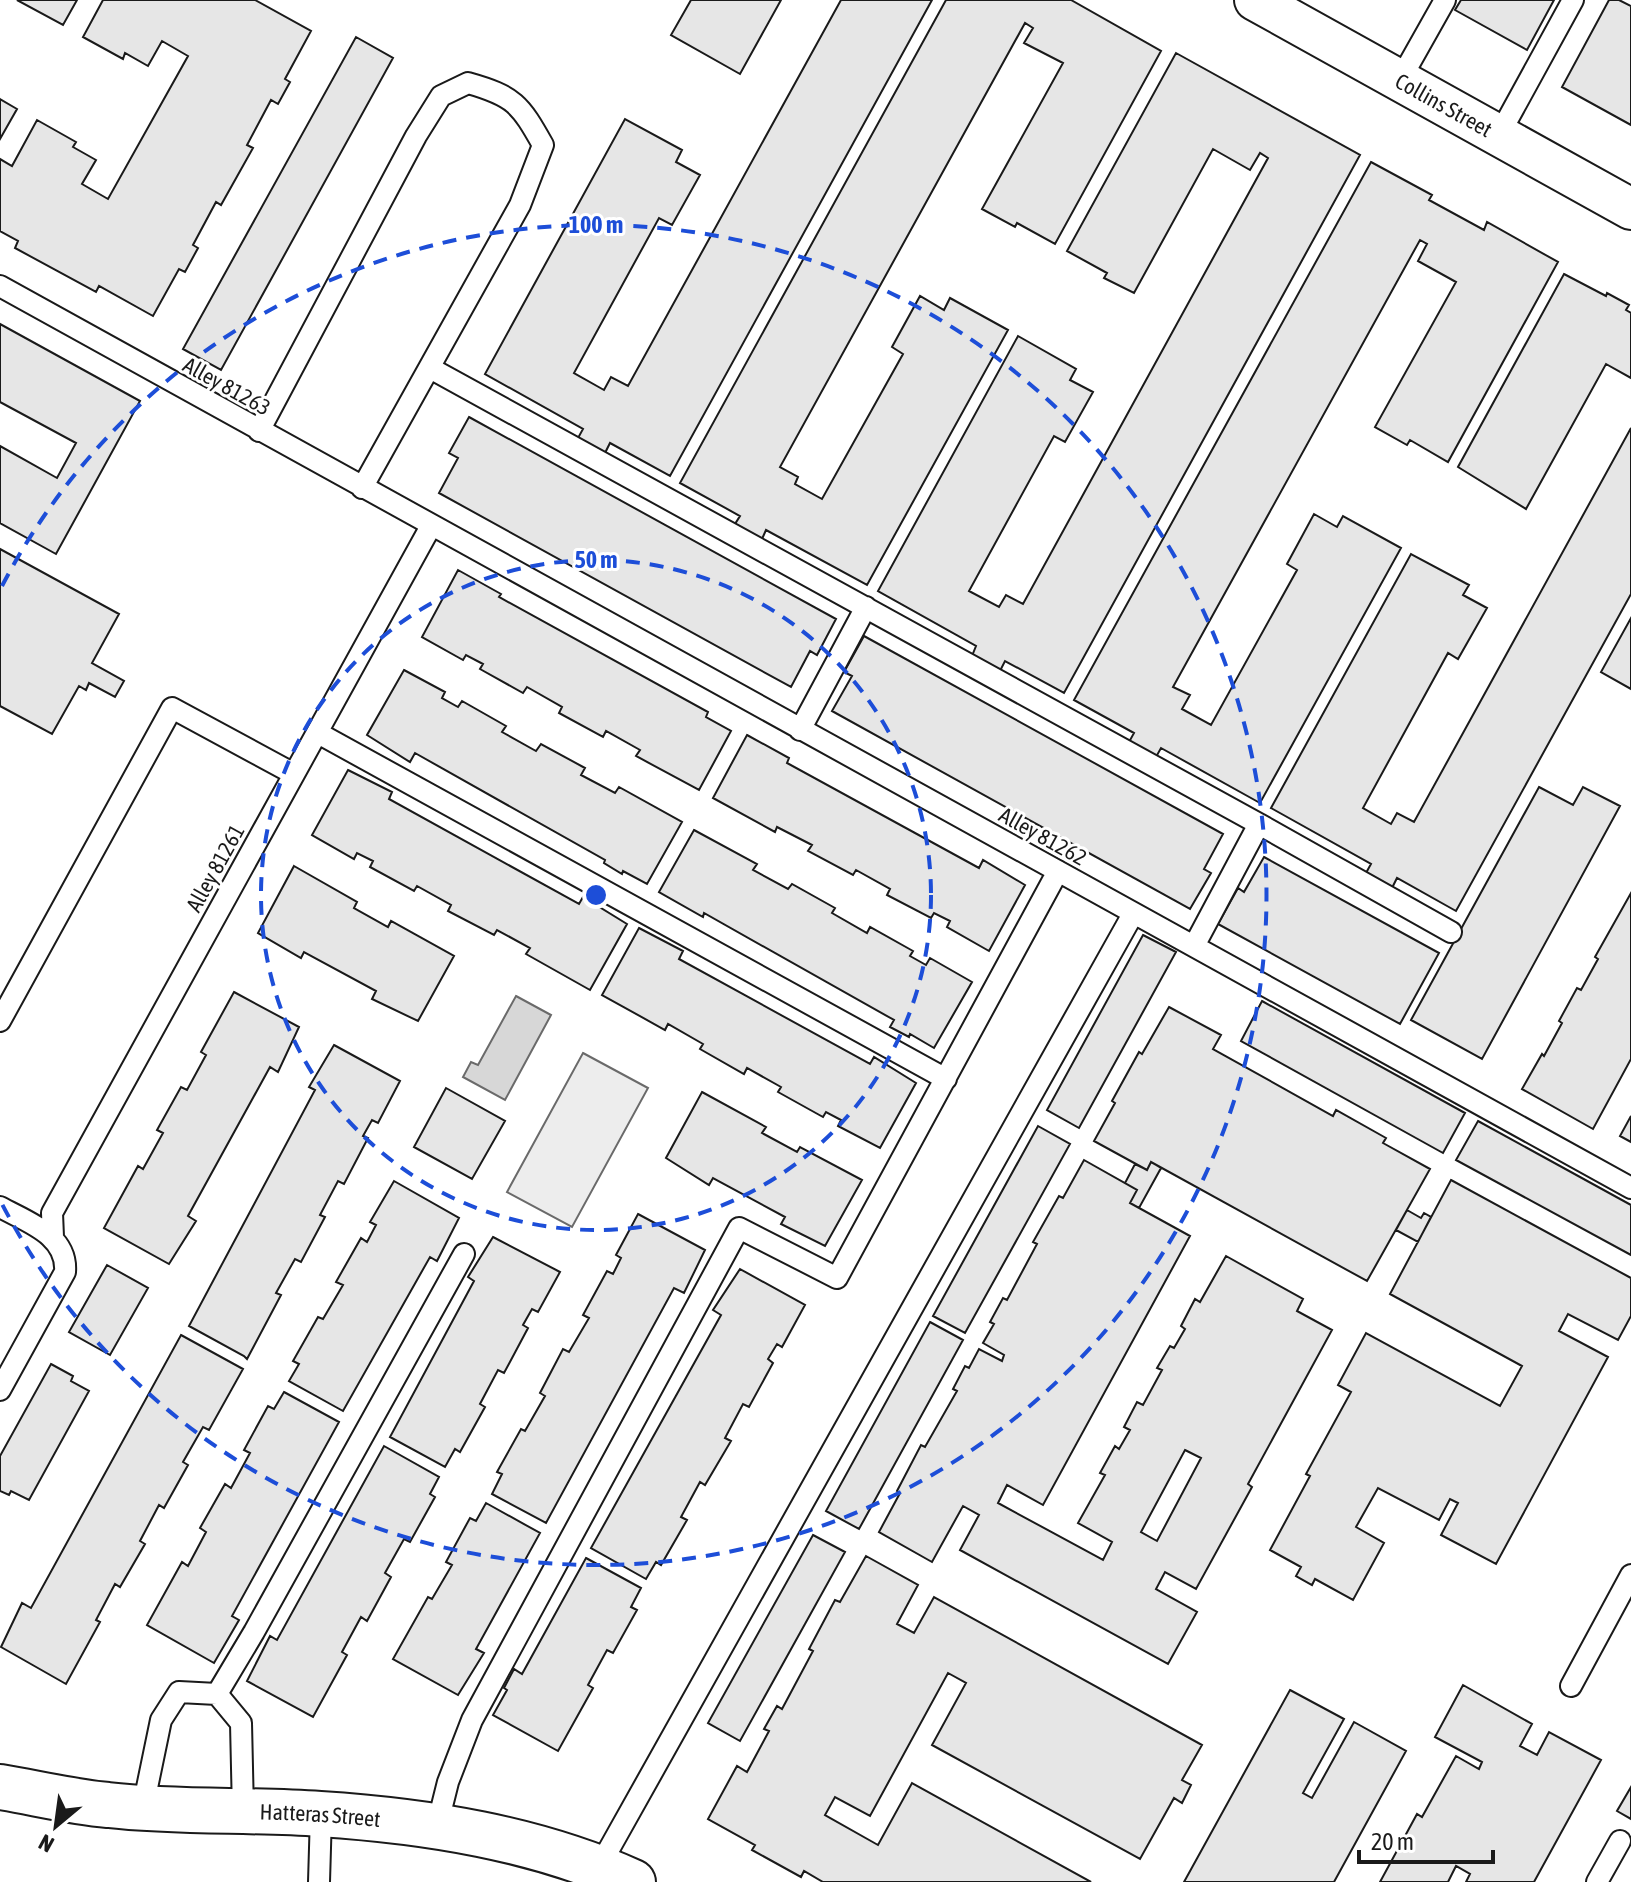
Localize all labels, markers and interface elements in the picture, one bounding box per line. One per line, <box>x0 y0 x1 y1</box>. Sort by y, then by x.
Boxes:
street label: Collins Street <box>1391 68 1497 142</box>
text: 100 m <box>569 211 623 238</box>
street label: Alley 81263 <box>179 351 275 421</box>
text: 50 m <box>574 546 618 573</box>
street label: Alley 81262 <box>995 801 1091 871</box>
street label: Alley 81261 <box>180 820 250 916</box>
centre of rings <box>582 881 610 909</box>
north arrow <box>16 1786 96 1866</box>
street label: Hatteras Street <box>259 1798 382 1832</box>
scale bar <box>1359 1814 1493 1864</box>
text: 20 m <box>1371 1828 1414 1855</box>
text: N <box>34 1829 58 1858</box>

